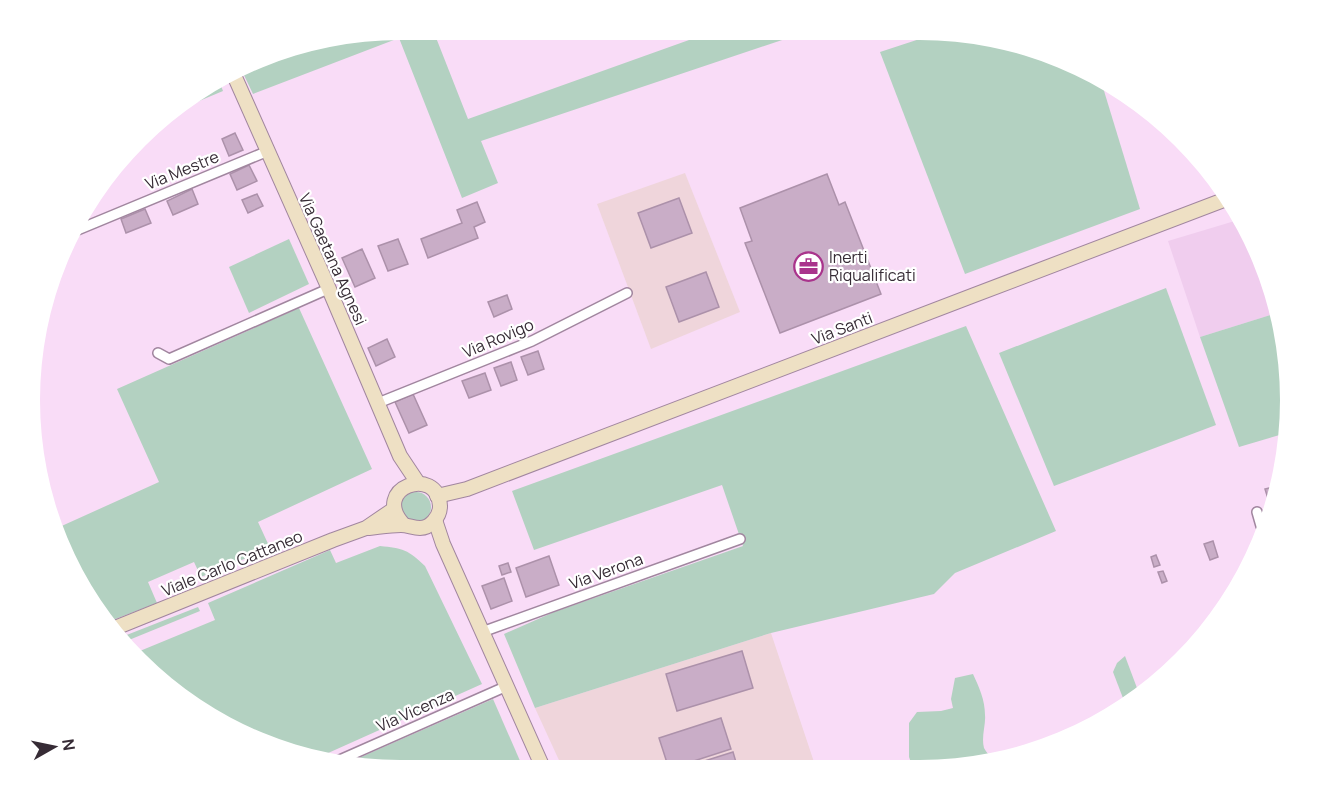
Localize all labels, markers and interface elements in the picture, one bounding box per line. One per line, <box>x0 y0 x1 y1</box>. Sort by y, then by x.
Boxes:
street label: Via Mestre <box>142 145 222 195</box>
street label: Via Gaetana Agnesi <box>294 190 372 328</box>
place label: Inerti Riqualificati <box>829 246 916 286</box>
office icon: Inerti Riqualificati <box>792 250 824 282</box>
street label: Via Santi <box>808 306 876 350</box>
street label: Via Rovigo <box>459 313 537 363</box>
street label: Viale Carlo Cattaneo <box>158 525 306 601</box>
street label: Via Verona <box>566 548 646 594</box>
street label: Via Vicenza <box>373 683 457 737</box>
north arrow <box>24 717 84 777</box>
text: N <box>57 737 81 752</box>

